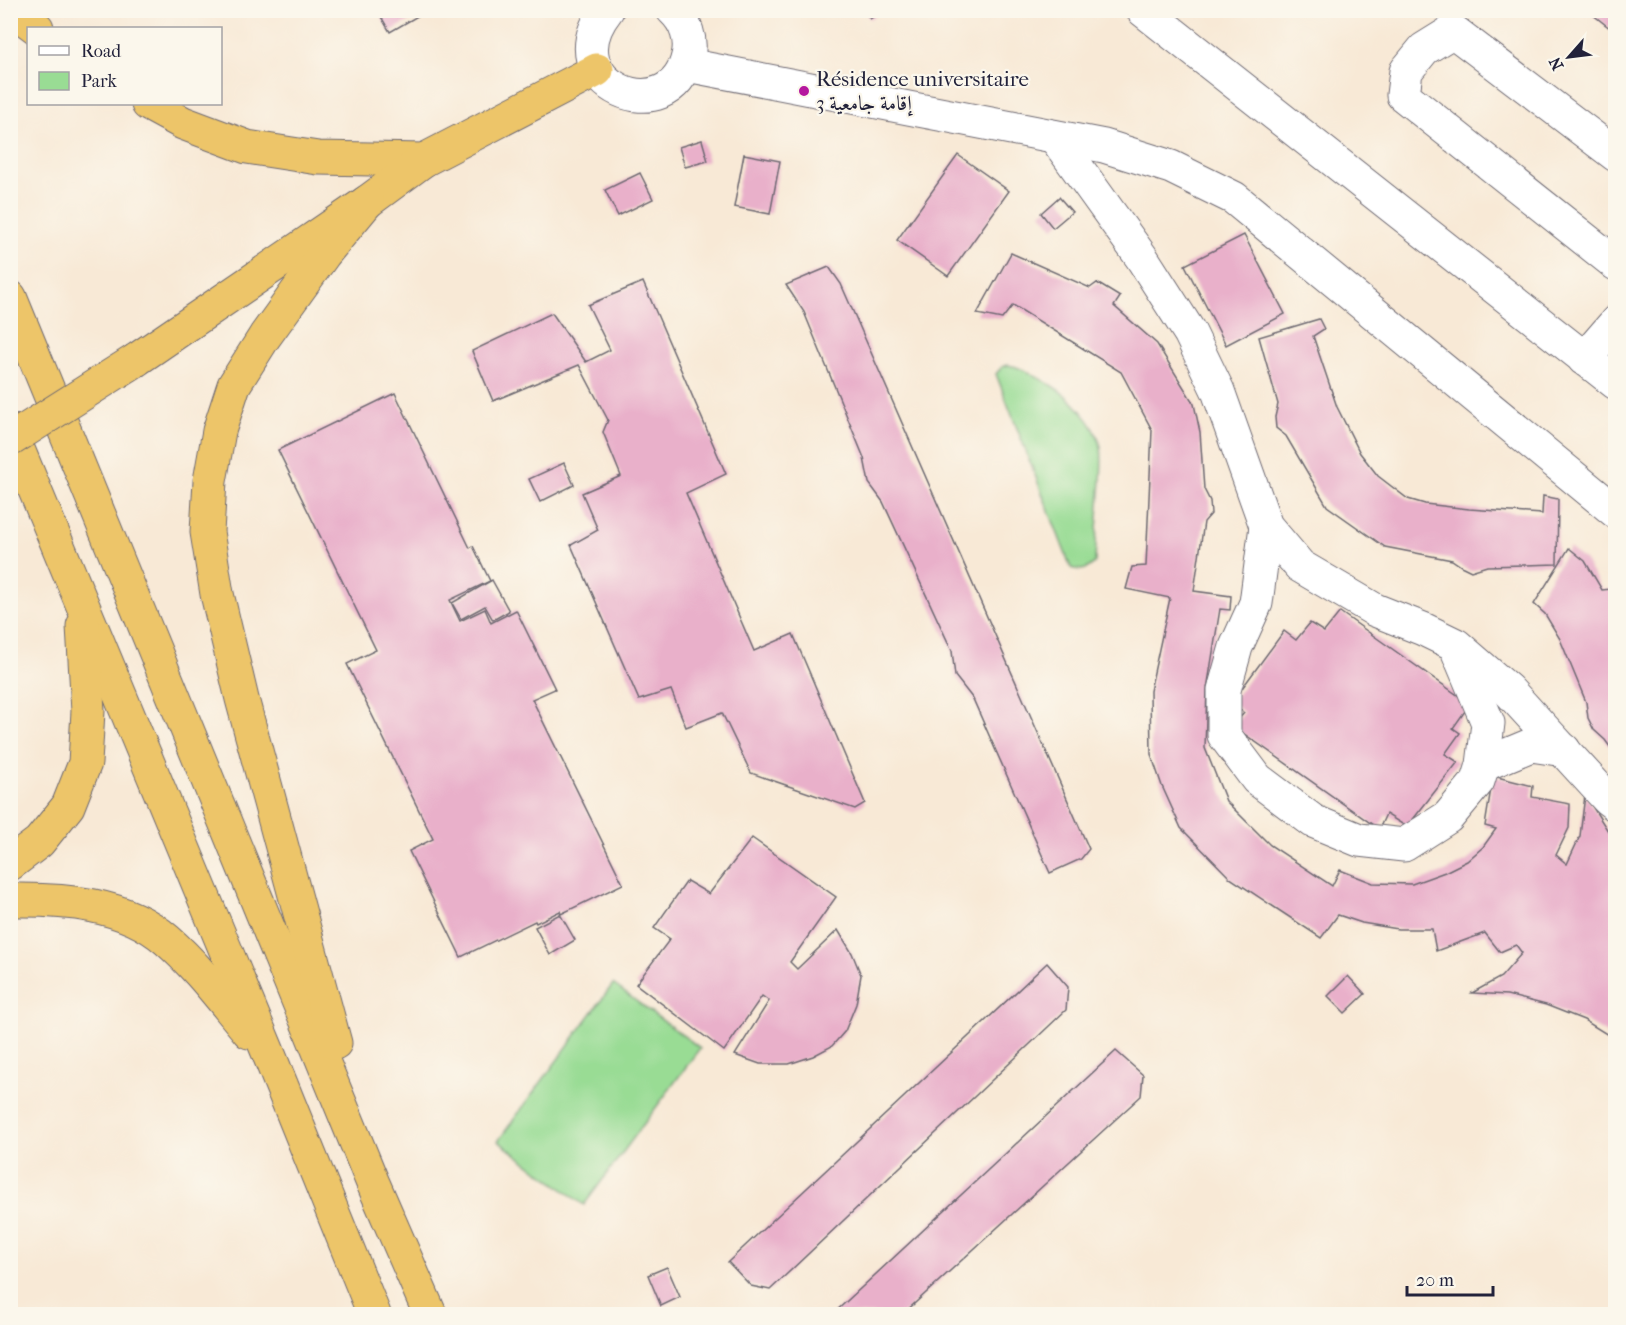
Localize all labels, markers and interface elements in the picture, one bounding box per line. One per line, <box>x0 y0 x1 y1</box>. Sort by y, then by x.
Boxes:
legend <box>27 27 222 105</box>
north arrow <box>1539 27 1599 87</box>
text: Road <box>81 41 121 62</box>
text: N <box>1545 53 1567 74</box>
place label: Résidence universitaire إقامة جامعية 3 <box>816 67 1029 117</box>
text: Park <box>81 71 118 92</box>
marker: Résidence universitaire إقامة جامعية 3 <box>797 84 811 98</box>
scale bar <box>1407 1259 1492 1297</box>
text: 20 m <box>1416 1270 1454 1291</box>

